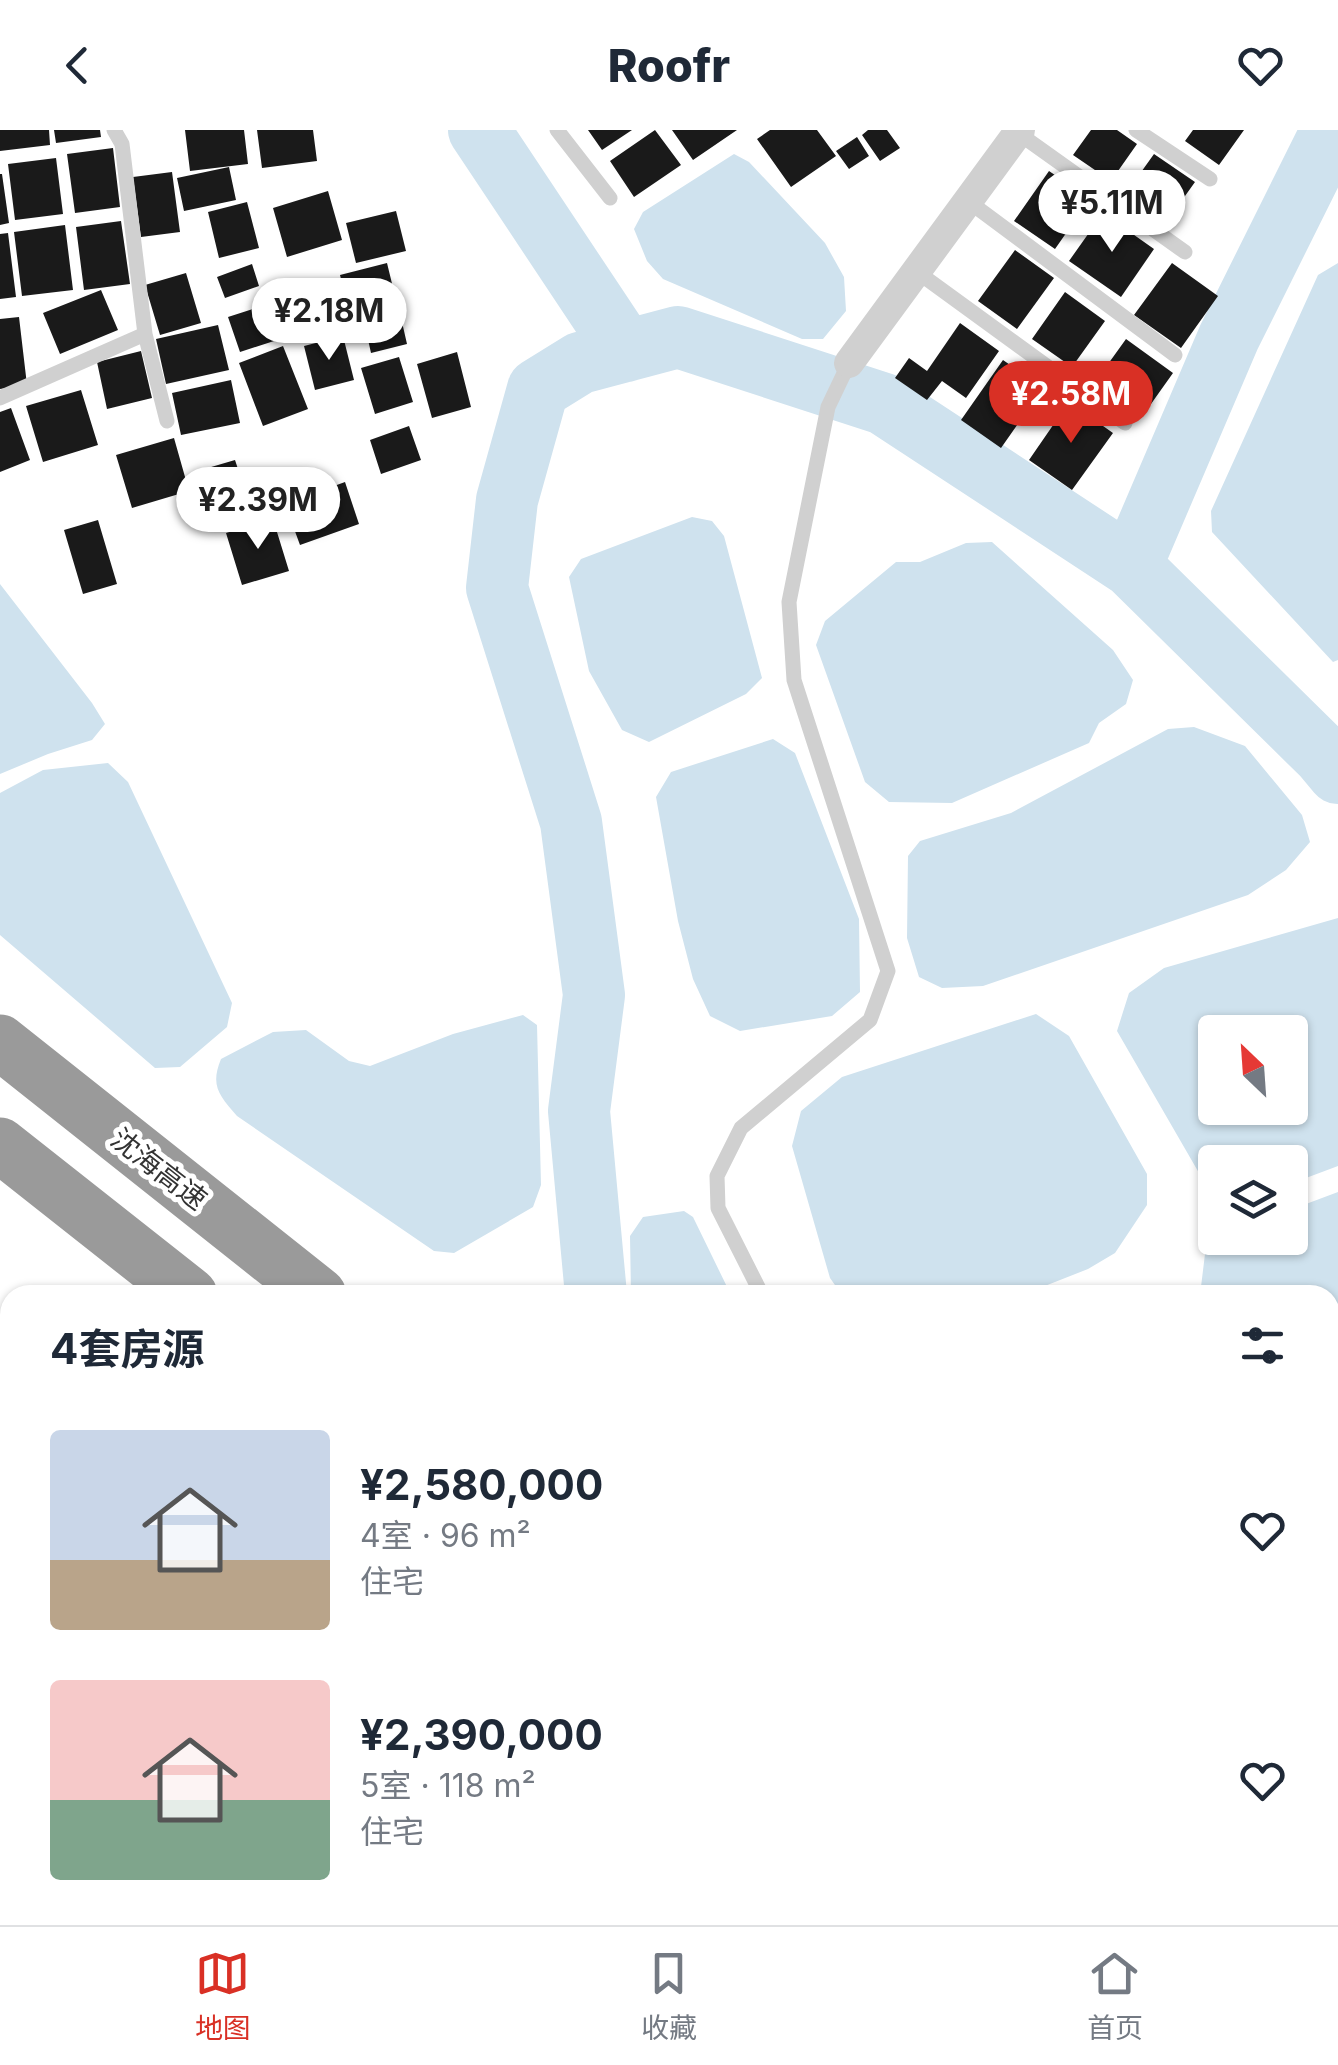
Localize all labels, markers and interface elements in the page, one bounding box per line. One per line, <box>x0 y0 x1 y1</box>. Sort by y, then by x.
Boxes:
icon: back <box>50 38 105 93</box>
text: Roofr <box>608 38 730 93</box>
icon: heart <box>1233 38 1288 93</box>
pin: ¥5.11M <box>1031 170 1193 255</box>
text: ¥5.11M <box>1060 183 1164 222</box>
pin: ¥2.18M <box>248 278 410 363</box>
text: ¥2.18M <box>274 291 384 330</box>
pin: ¥2.58M <box>990 361 1152 446</box>
text: ¥2.58M <box>1011 374 1131 413</box>
pin: ¥2.39M <box>177 467 339 552</box>
text: ¥2.39M <box>198 480 318 519</box>
north arrow <box>1198 1015 1308 1125</box>
map controls <box>1198 1015 1308 1255</box>
street label: 沈海高速 <box>104 1121 214 1217</box>
button: layers <box>1198 1145 1308 1255</box>
icon: filters <box>1235 1318 1290 1373</box>
text: 4套房源 <box>50 1323 204 1374</box>
text: ¥2,580,000 <box>360 1459 603 1510</box>
icon: home <box>130 1470 250 1590</box>
icon: heart <box>1235 1503 1290 1558</box>
text: 4室 · 96 m² <box>360 1516 531 1555</box>
text: 住宅 <box>360 1562 424 1601</box>
text: ¥2,390,000 <box>360 1709 603 1760</box>
icon: home <box>130 1720 250 1840</box>
icon: heart <box>1235 1753 1290 1808</box>
text: 5室 · 118 m² <box>360 1766 536 1805</box>
text: 住宅 <box>360 1812 424 1851</box>
tab: 地图 <box>195 1946 251 2046</box>
tab: 收藏 <box>641 1946 697 2046</box>
tab: 首页 <box>1087 1946 1143 2046</box>

